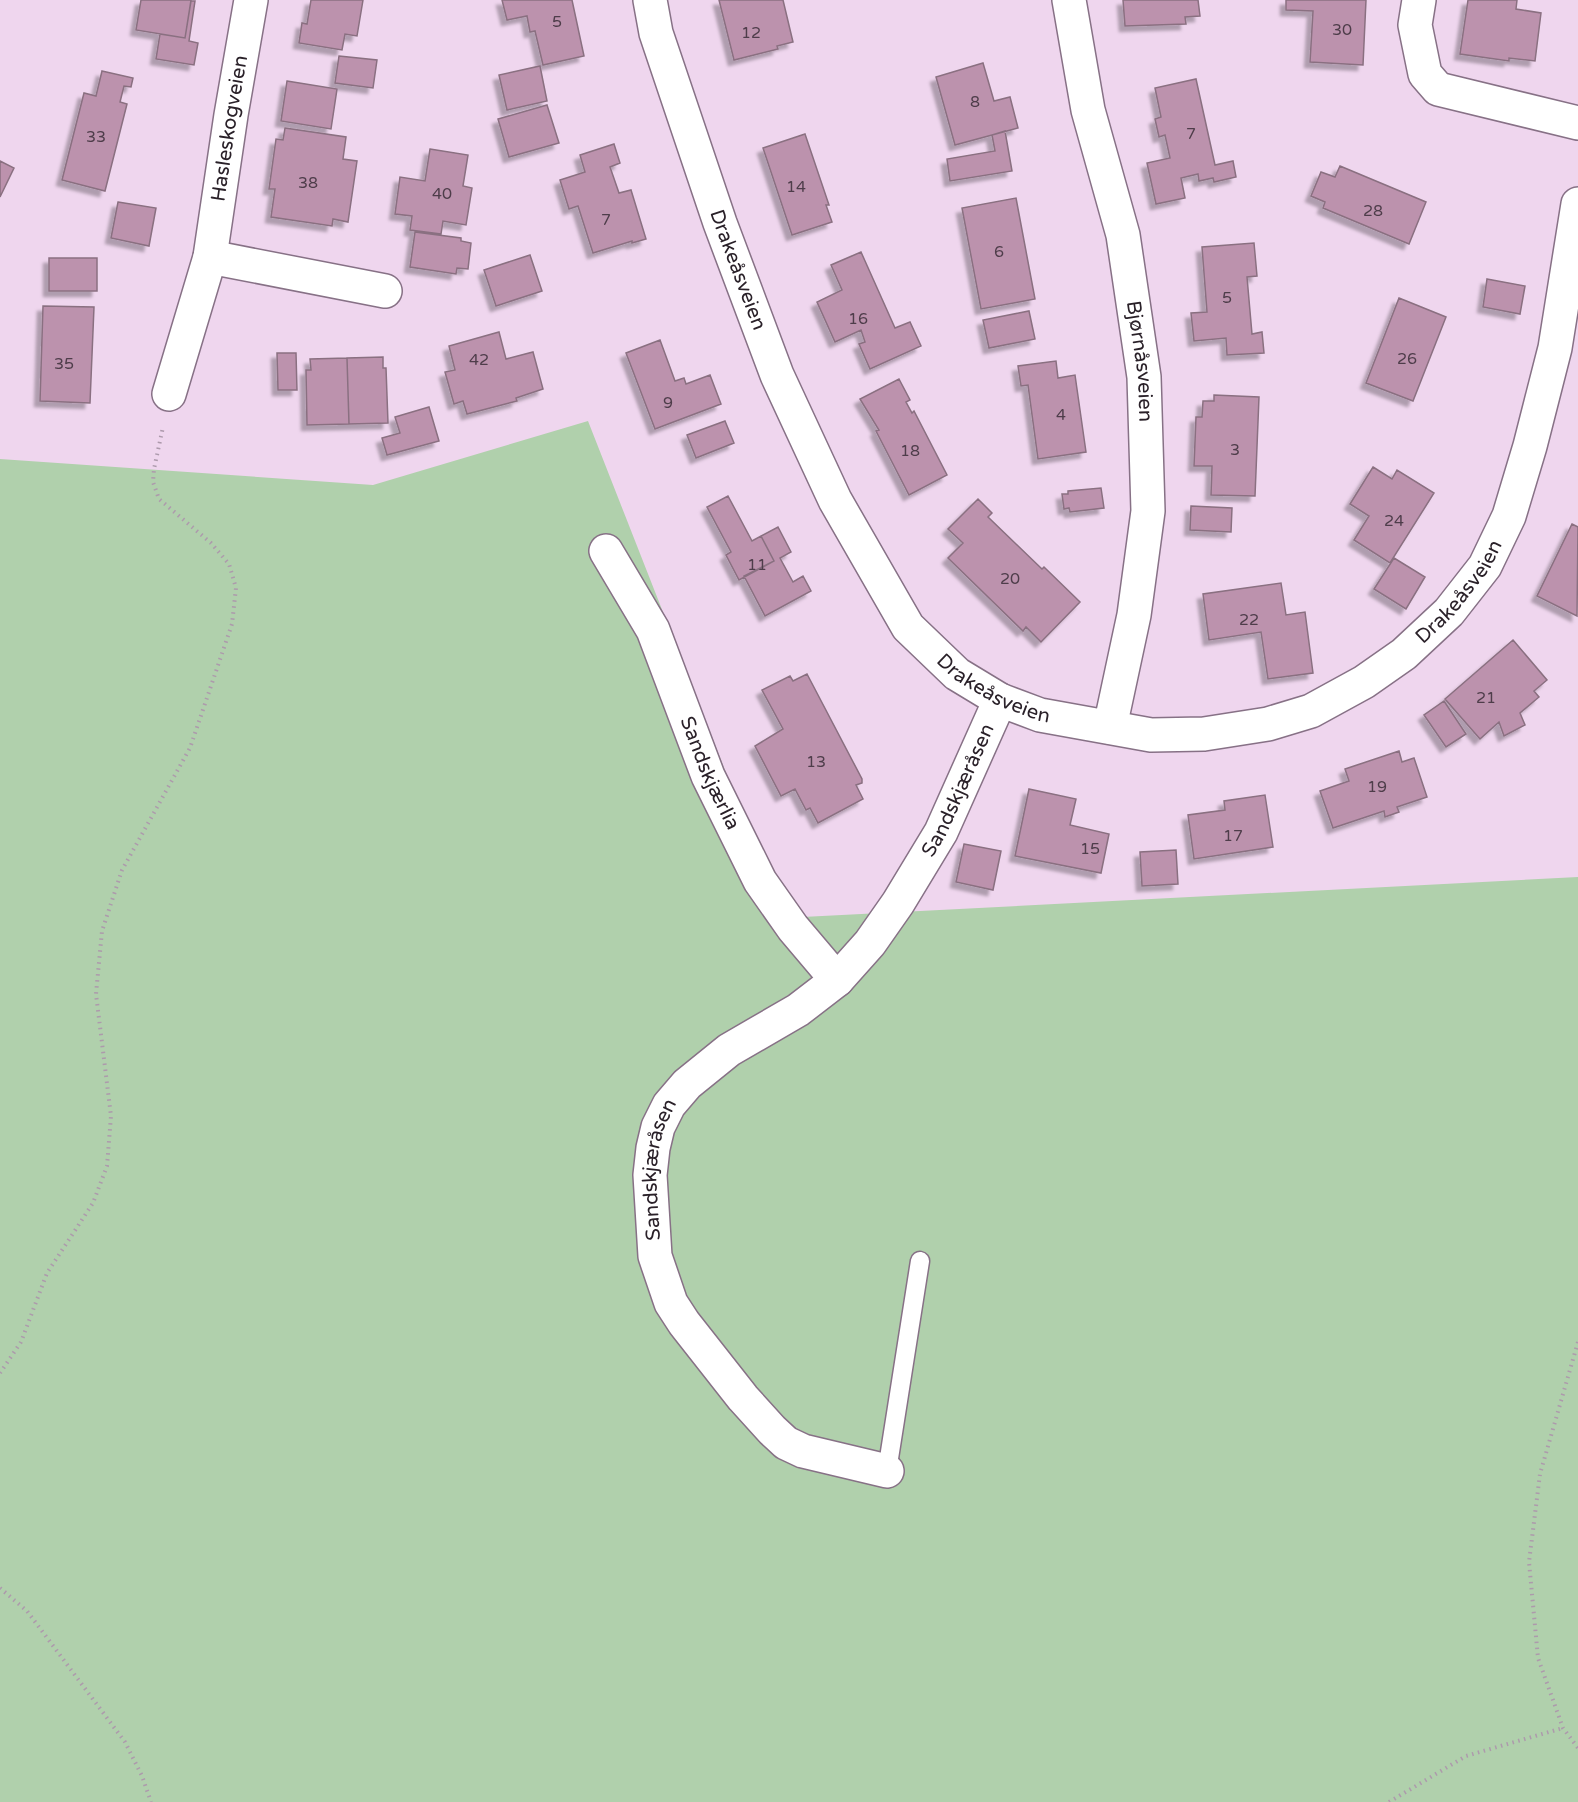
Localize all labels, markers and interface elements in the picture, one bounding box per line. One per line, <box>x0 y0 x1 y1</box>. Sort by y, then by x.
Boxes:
house number: 5 <box>552 12 562 32</box>
house number: 30 <box>1332 20 1352 40</box>
house number: 12 <box>741 23 761 43</box>
street label: Hasleskogveien <box>206 54 253 203</box>
house number: 8 <box>970 92 980 112</box>
house number: 7 <box>1186 124 1196 144</box>
house number: 33 <box>86 127 106 147</box>
house number: 38 <box>298 173 318 193</box>
house number: 14 <box>786 177 806 197</box>
house number: 40 <box>432 184 452 204</box>
house number: 28 <box>1363 201 1383 221</box>
street label: Drakeåsveien <box>704 206 771 333</box>
house number: 7 <box>601 210 611 230</box>
house number: 6 <box>994 242 1004 262</box>
house number: 5 <box>1222 288 1232 308</box>
street label: Bjørnåsveien <box>1121 299 1157 422</box>
house number: 16 <box>848 309 868 329</box>
house number: 26 <box>1397 349 1417 369</box>
house number: 42 <box>469 350 489 370</box>
house number: 35 <box>54 354 74 374</box>
house number: 9 <box>663 393 673 413</box>
house number: 4 <box>1056 405 1066 425</box>
house number: 3 <box>1230 440 1240 460</box>
house number: 18 <box>900 441 920 461</box>
house number: 24 <box>1384 511 1404 531</box>
street label: Drakeåsveien <box>1411 536 1508 649</box>
house number: 11 <box>747 555 767 575</box>
house number: 20 <box>1000 569 1020 589</box>
house number: 22 <box>1239 610 1259 630</box>
street label: Drakeåsveien <box>931 649 1052 729</box>
house number: 21 <box>1476 688 1496 708</box>
street label: Sandskjærlia <box>675 713 745 834</box>
street label: Sandskjæråsen <box>917 720 1000 861</box>
house number: 13 <box>806 752 826 772</box>
house number: 19 <box>1367 777 1387 797</box>
house number: 17 <box>1223 826 1243 846</box>
house number: 15 <box>1080 839 1100 859</box>
street label: Sandskjæråsen <box>638 1095 682 1241</box>

